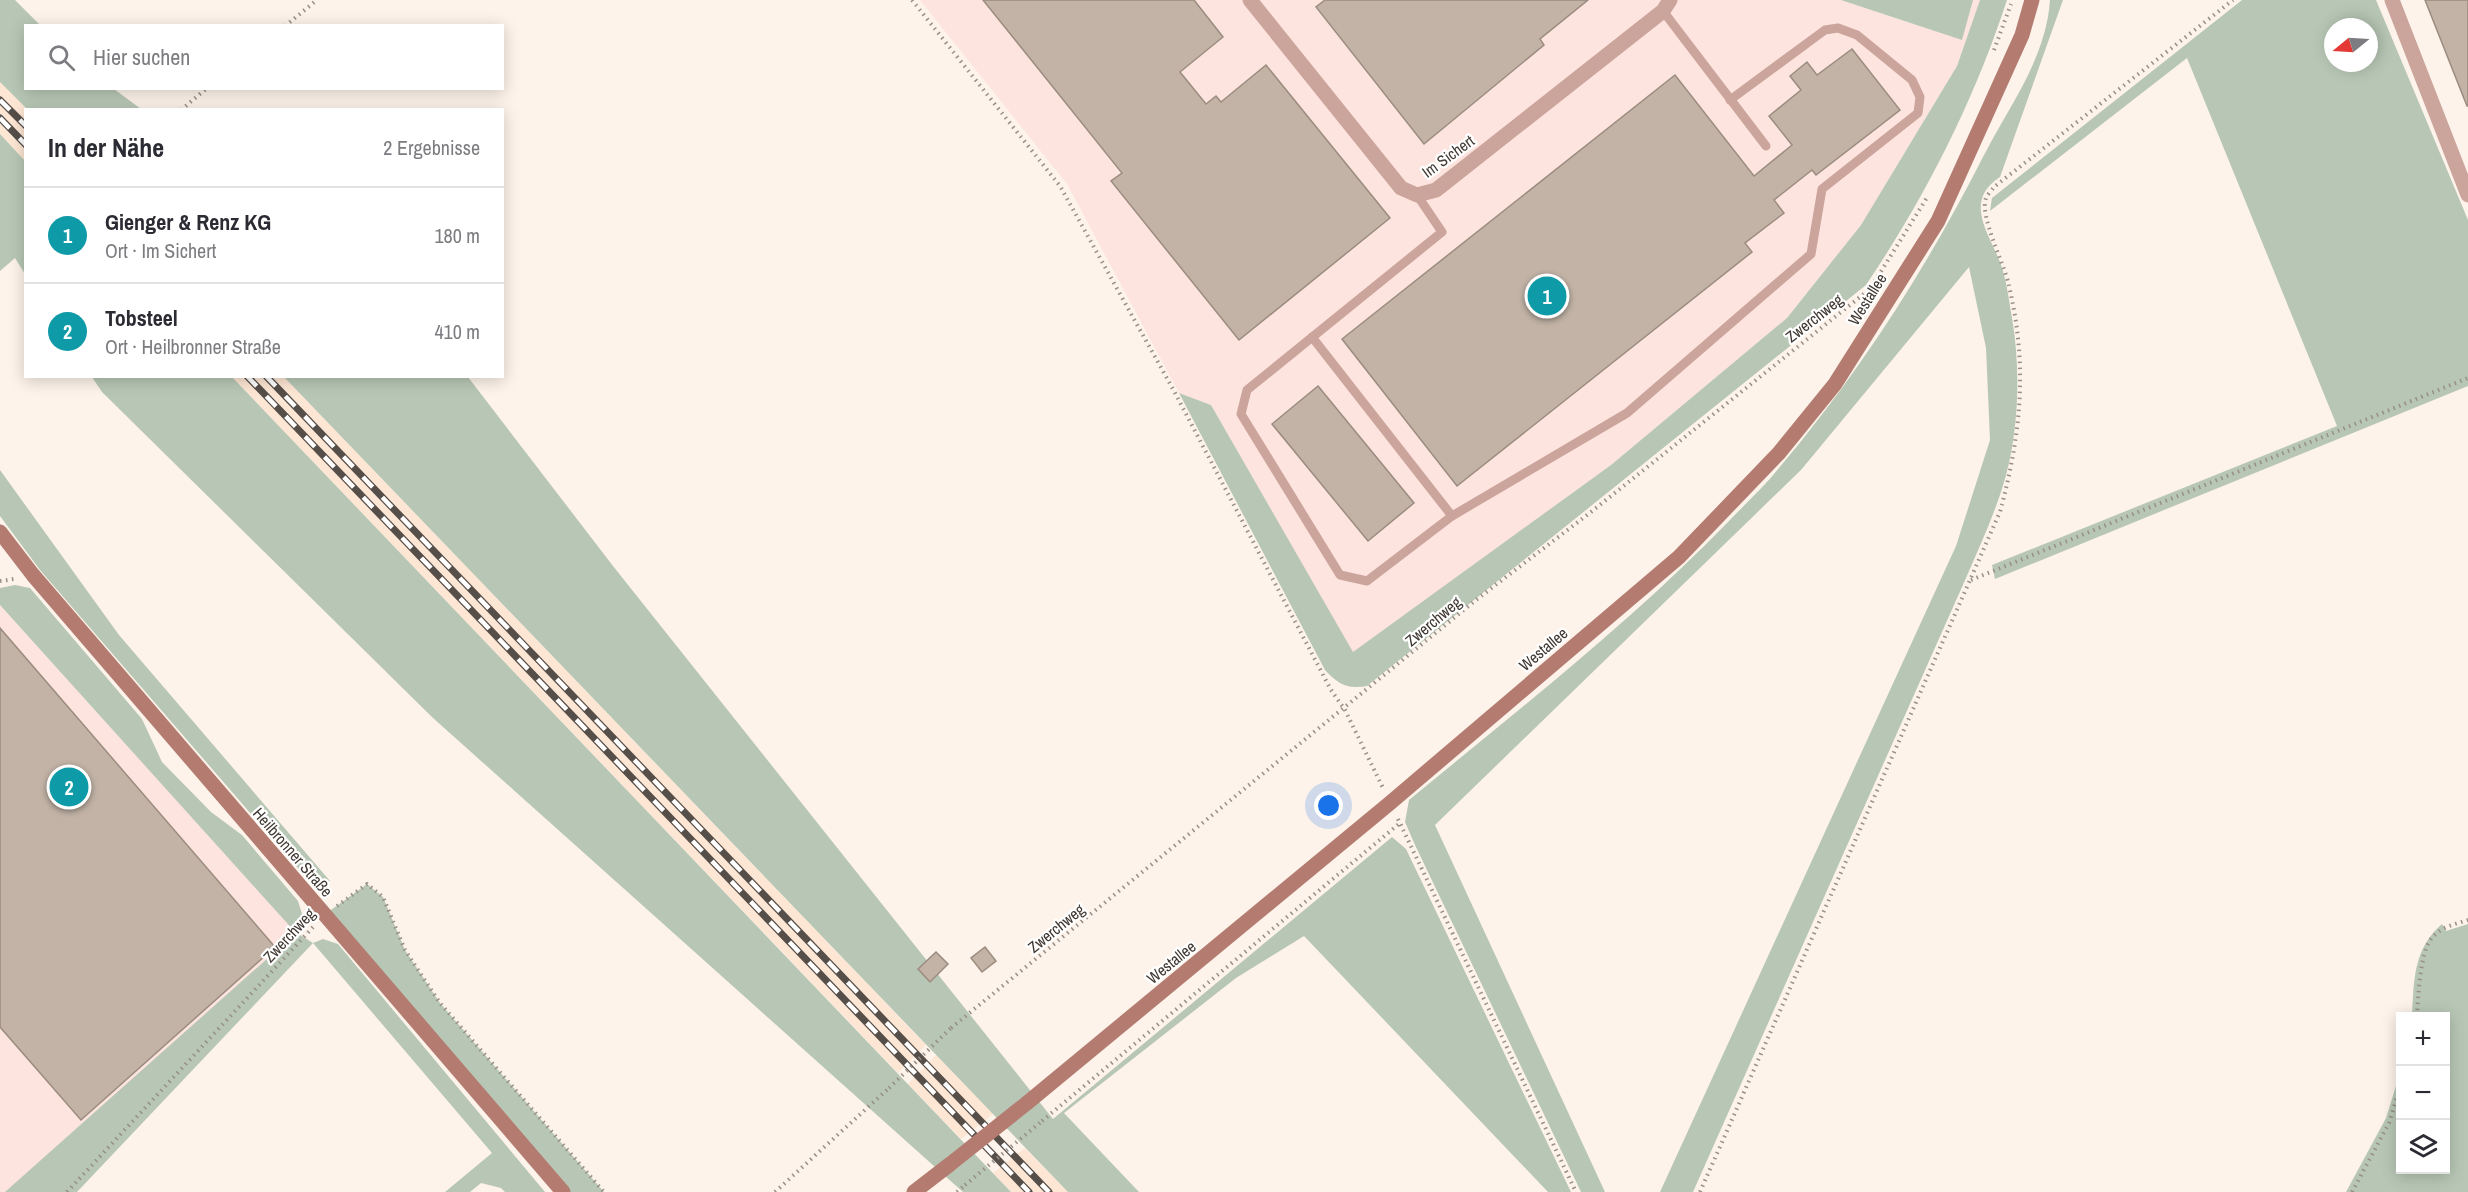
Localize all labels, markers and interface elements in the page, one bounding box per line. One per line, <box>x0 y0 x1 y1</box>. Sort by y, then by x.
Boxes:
north arrow <box>2324 18 2378 72</box>
search box <box>24 24 504 90</box>
icon: search <box>45 41 78 74</box>
text: Hier suchen <box>93 42 190 72</box>
street label: Im Sichert <box>1417 129 1479 182</box>
text: In der Nähe <box>48 130 164 165</box>
text: 2 Ergebnisse <box>383 134 480 161</box>
text: Gienger & Renz KG <box>105 207 271 237</box>
text: 1 <box>63 222 72 249</box>
text: 180 m <box>434 222 480 249</box>
text: Ort · Im Sichert <box>105 237 216 264</box>
street label: Westallee <box>1842 269 1892 329</box>
pin: 1 <box>1528 274 1566 318</box>
street label: Zwerchweg <box>1781 288 1848 347</box>
text: Tobsteel <box>105 303 178 333</box>
text: 2 <box>63 318 72 345</box>
text: 410 m <box>434 318 480 345</box>
text: Ort · Heilbronner Straße <box>105 333 281 360</box>
street label: Zwerchweg <box>1400 591 1466 651</box>
street label: Westallee <box>1514 622 1572 676</box>
pin: 2 <box>50 764 88 810</box>
your location <box>1314 791 1343 820</box>
street label: Heilbronner Straße <box>248 803 338 901</box>
street label: Zwerchweg <box>1023 898 1090 958</box>
street label: Zwerchweg <box>258 902 320 967</box>
street label: Westallee <box>1142 935 1200 989</box>
map controls <box>2396 1012 2450 1174</box>
button: + <box>2396 1012 2450 1066</box>
button: − <box>2396 1066 2450 1120</box>
button: layers <box>2396 1120 2450 1174</box>

